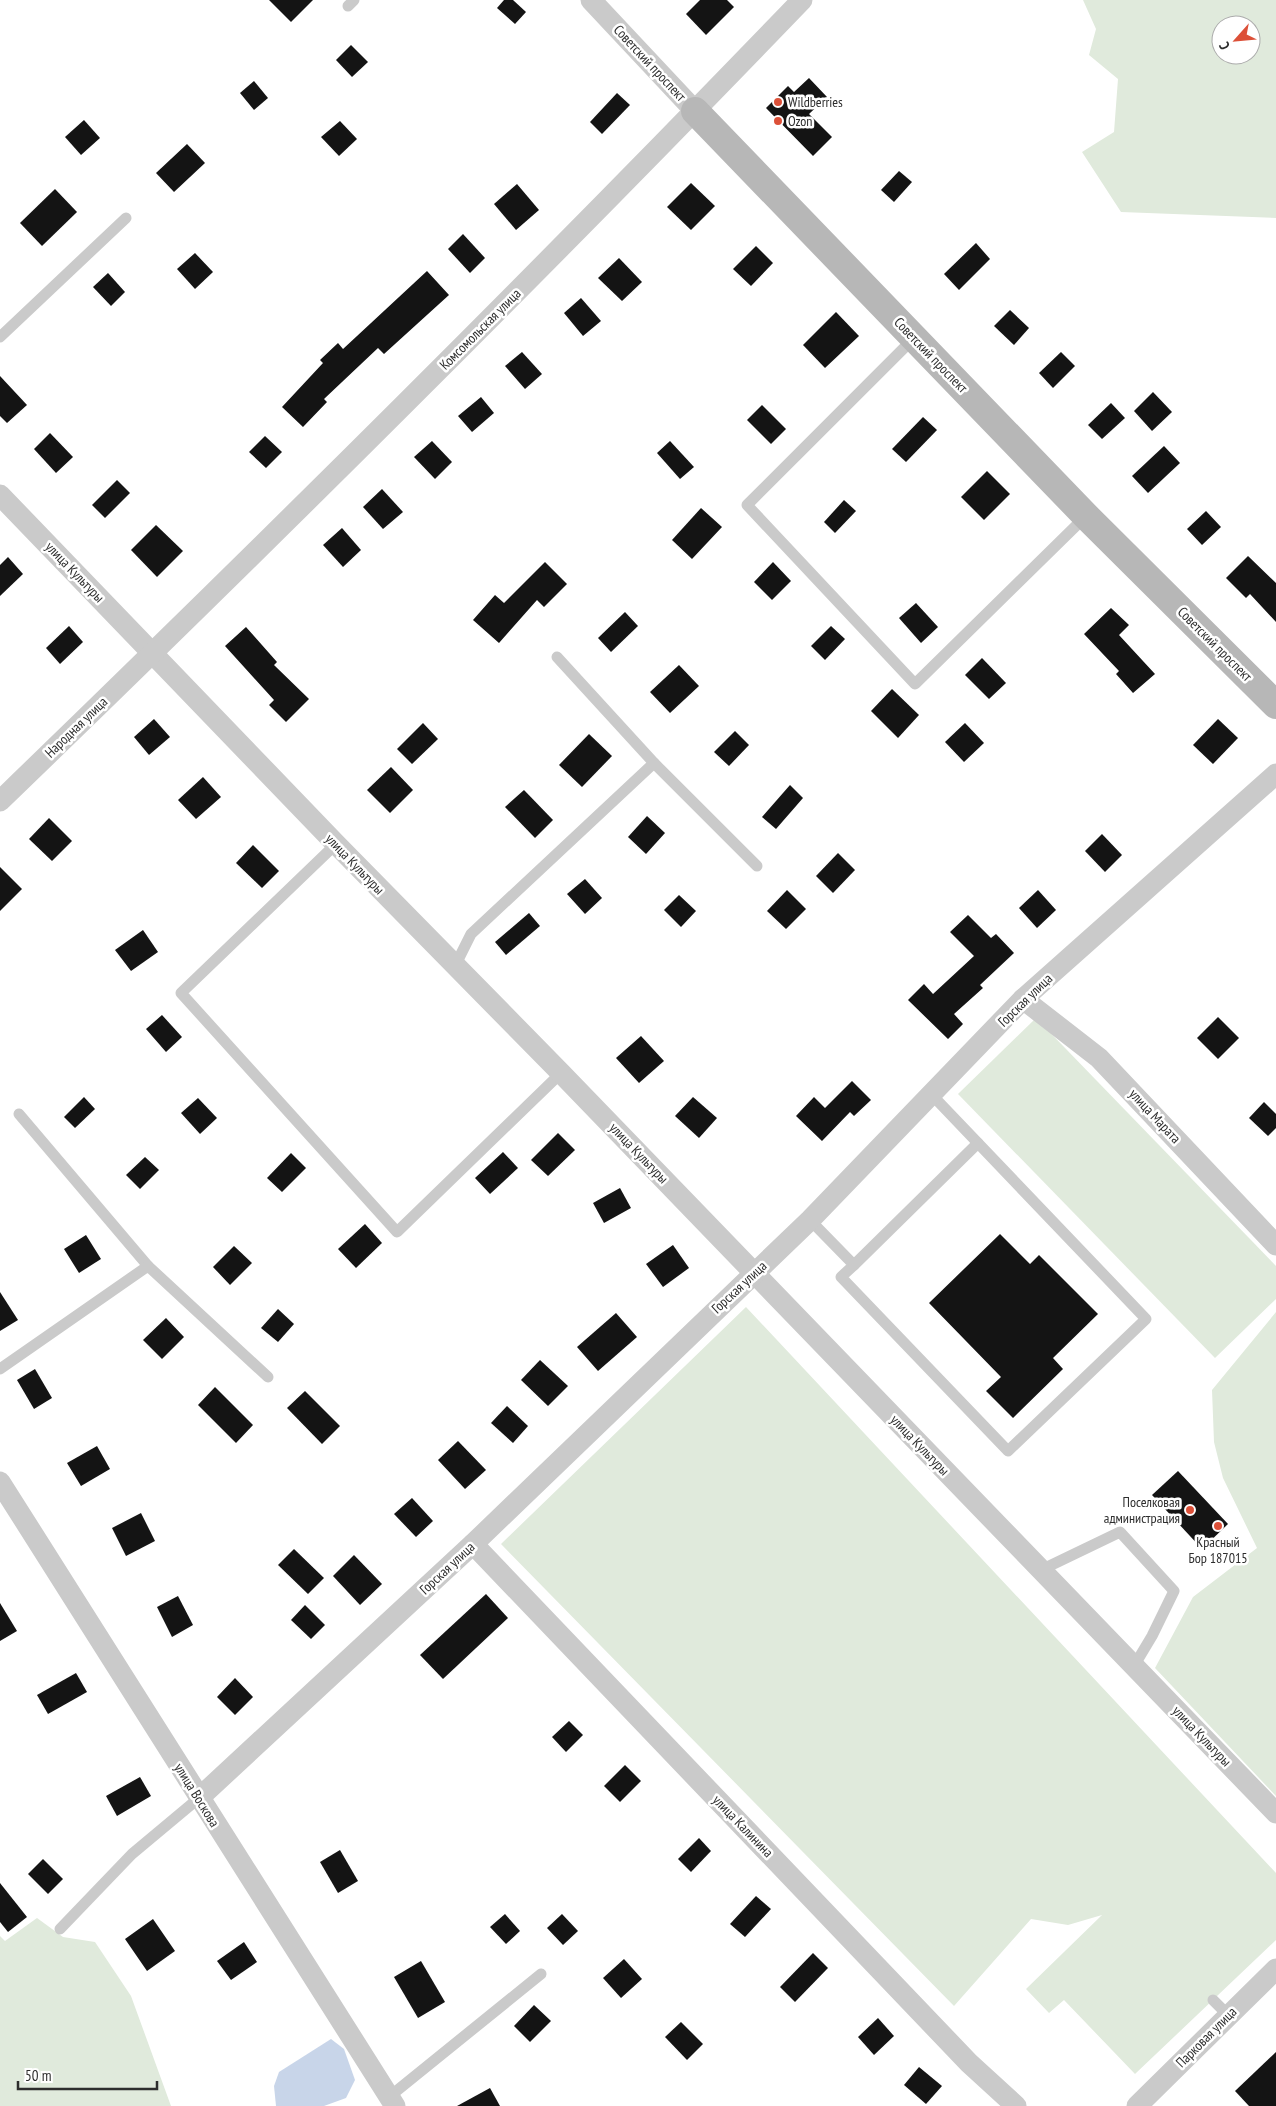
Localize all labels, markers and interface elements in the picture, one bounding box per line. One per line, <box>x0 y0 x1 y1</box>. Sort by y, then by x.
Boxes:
north arrow <box>1211 15 1261 65</box>
street label: Советский проспект <box>610 21 690 105</box>
text: С <box>1215 38 1234 53</box>
place label: Wildberries <box>788 93 843 111</box>
marker: Wildberries <box>772 96 784 108</box>
place label: Ozon <box>788 112 813 130</box>
marker: Ozon <box>772 115 784 127</box>
street label: Комсомольская улица <box>436 285 524 373</box>
street label: Советский проспект <box>890 313 972 397</box>
street label: улица Культуры <box>42 538 108 606</box>
street label: Советский проспект <box>1174 603 1256 685</box>
street label: Народная улица <box>41 693 111 761</box>
street label: улица Культуры <box>322 830 388 898</box>
street label: Горская улица <box>994 970 1056 1030</box>
street label: улица Марата <box>1125 1085 1185 1147</box>
street label: улица Культуры <box>606 1119 672 1187</box>
street label: Горская улица <box>708 1257 770 1317</box>
street label: улица Культуры <box>887 1411 953 1479</box>
place label: Поселковая администрация <box>1104 1493 1180 1527</box>
marker: Поселковая администрация <box>1184 1504 1196 1516</box>
marker: Красный Бор 187015 <box>1212 1520 1224 1532</box>
place label: Красный Бор 187015 <box>1188 1533 1248 1567</box>
street label: Горская улица <box>416 1538 478 1598</box>
street label: улица Культуры <box>1169 1702 1235 1770</box>
street label: улица Воскова <box>170 1760 224 1830</box>
street label: улица Калинина <box>709 1791 777 1861</box>
street label: Парковая улица <box>1172 2003 1240 2071</box>
scale bar <box>18 2058 156 2090</box>
text: 50 m <box>25 2066 51 2085</box>

